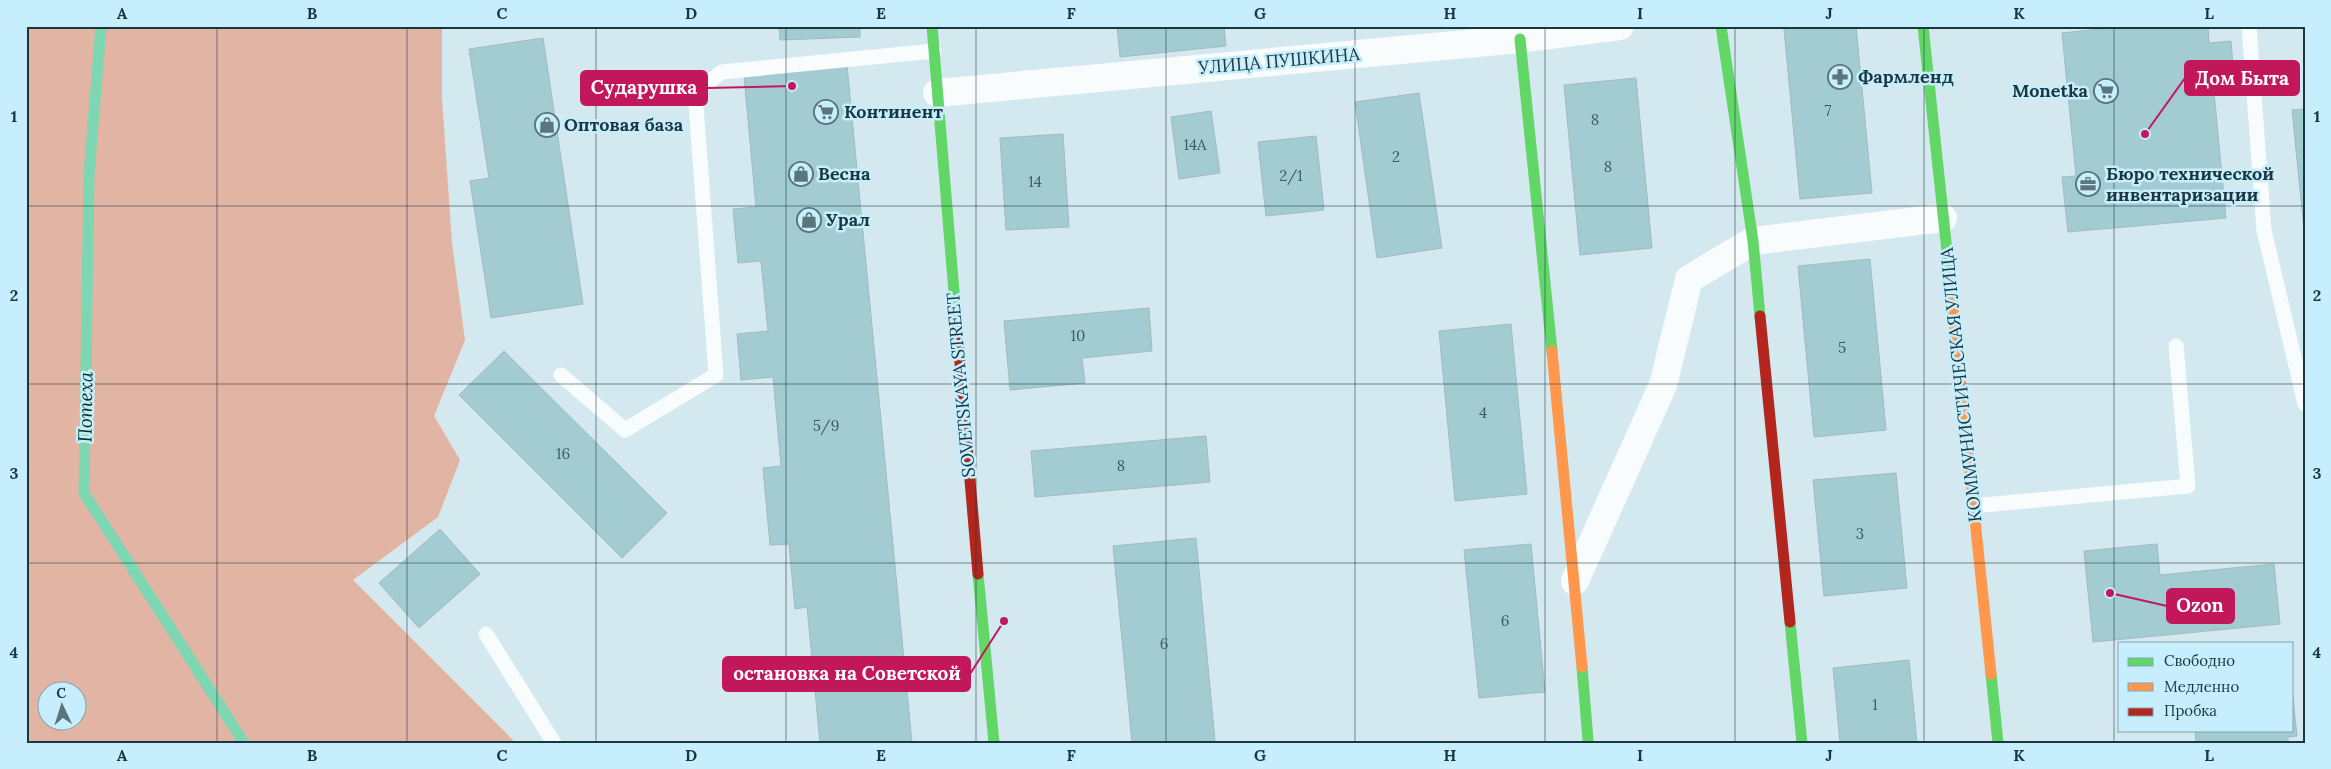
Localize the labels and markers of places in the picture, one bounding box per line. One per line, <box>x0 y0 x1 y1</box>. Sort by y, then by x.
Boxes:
callout: Дом Быта <box>2185 61 2299 95</box>
pharmacy icon: Фармленд <box>1827 64 1853 90</box>
place label: Фармленд <box>1858 65 1954 88</box>
callout: Сударушка <box>581 71 707 105</box>
supermarket icon: Monetka <box>2093 78 2119 104</box>
place label: Monetka <box>2012 79 2089 102</box>
supermarket icon: Континент <box>813 99 839 125</box>
place label: Континент <box>844 100 943 123</box>
shop icon: Оптовая база <box>534 112 560 138</box>
place label: Оптовая база <box>564 113 684 136</box>
shop icon: Весна <box>788 161 814 187</box>
place label: Весна <box>818 162 871 185</box>
place label: Бюро технической инвентаризации <box>2106 162 2274 206</box>
office icon: Бюро технической инвентаризации <box>2075 171 2101 197</box>
shop icon: Урал <box>796 207 822 233</box>
place label: Урал <box>826 208 870 231</box>
callout: Ozon <box>2167 589 2234 623</box>
callout: остановка на Советской <box>723 657 970 691</box>

